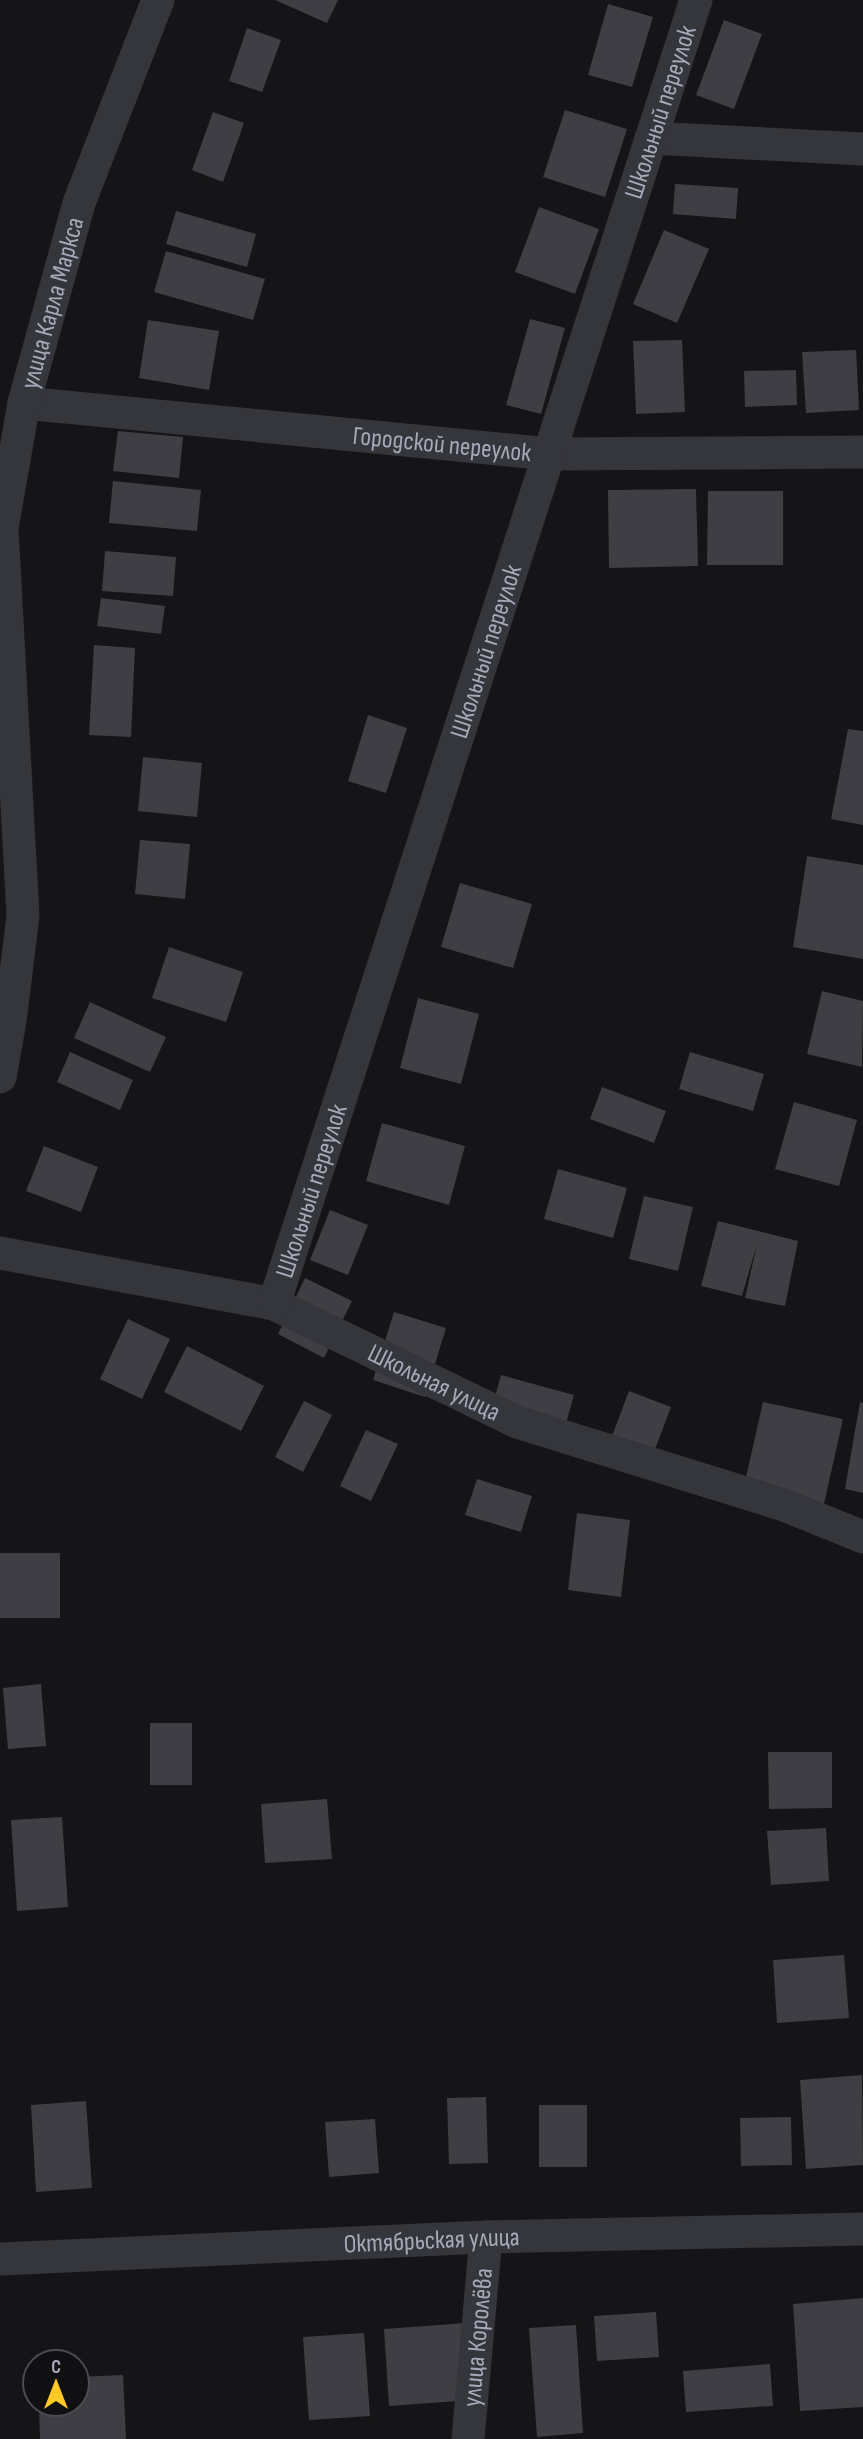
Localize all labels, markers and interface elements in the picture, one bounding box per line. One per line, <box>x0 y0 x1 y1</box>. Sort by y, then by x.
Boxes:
street label: Школьный переулок <box>619 22 704 203</box>
street label: улица Карла Маркса <box>15 214 91 393</box>
street label: Городской переулок <box>351 421 533 469</box>
street label: Школьный переулок <box>444 561 529 742</box>
street label: Школьный переулок <box>270 1100 355 1282</box>
street label: Школьная улица <box>363 1338 505 1428</box>
street label: Октябрьская улица <box>343 2222 520 2260</box>
street label: улица Королёва <box>457 2267 500 2408</box>
north arrow <box>21 2348 91 2418</box>
text: С <box>51 2356 61 2379</box>

